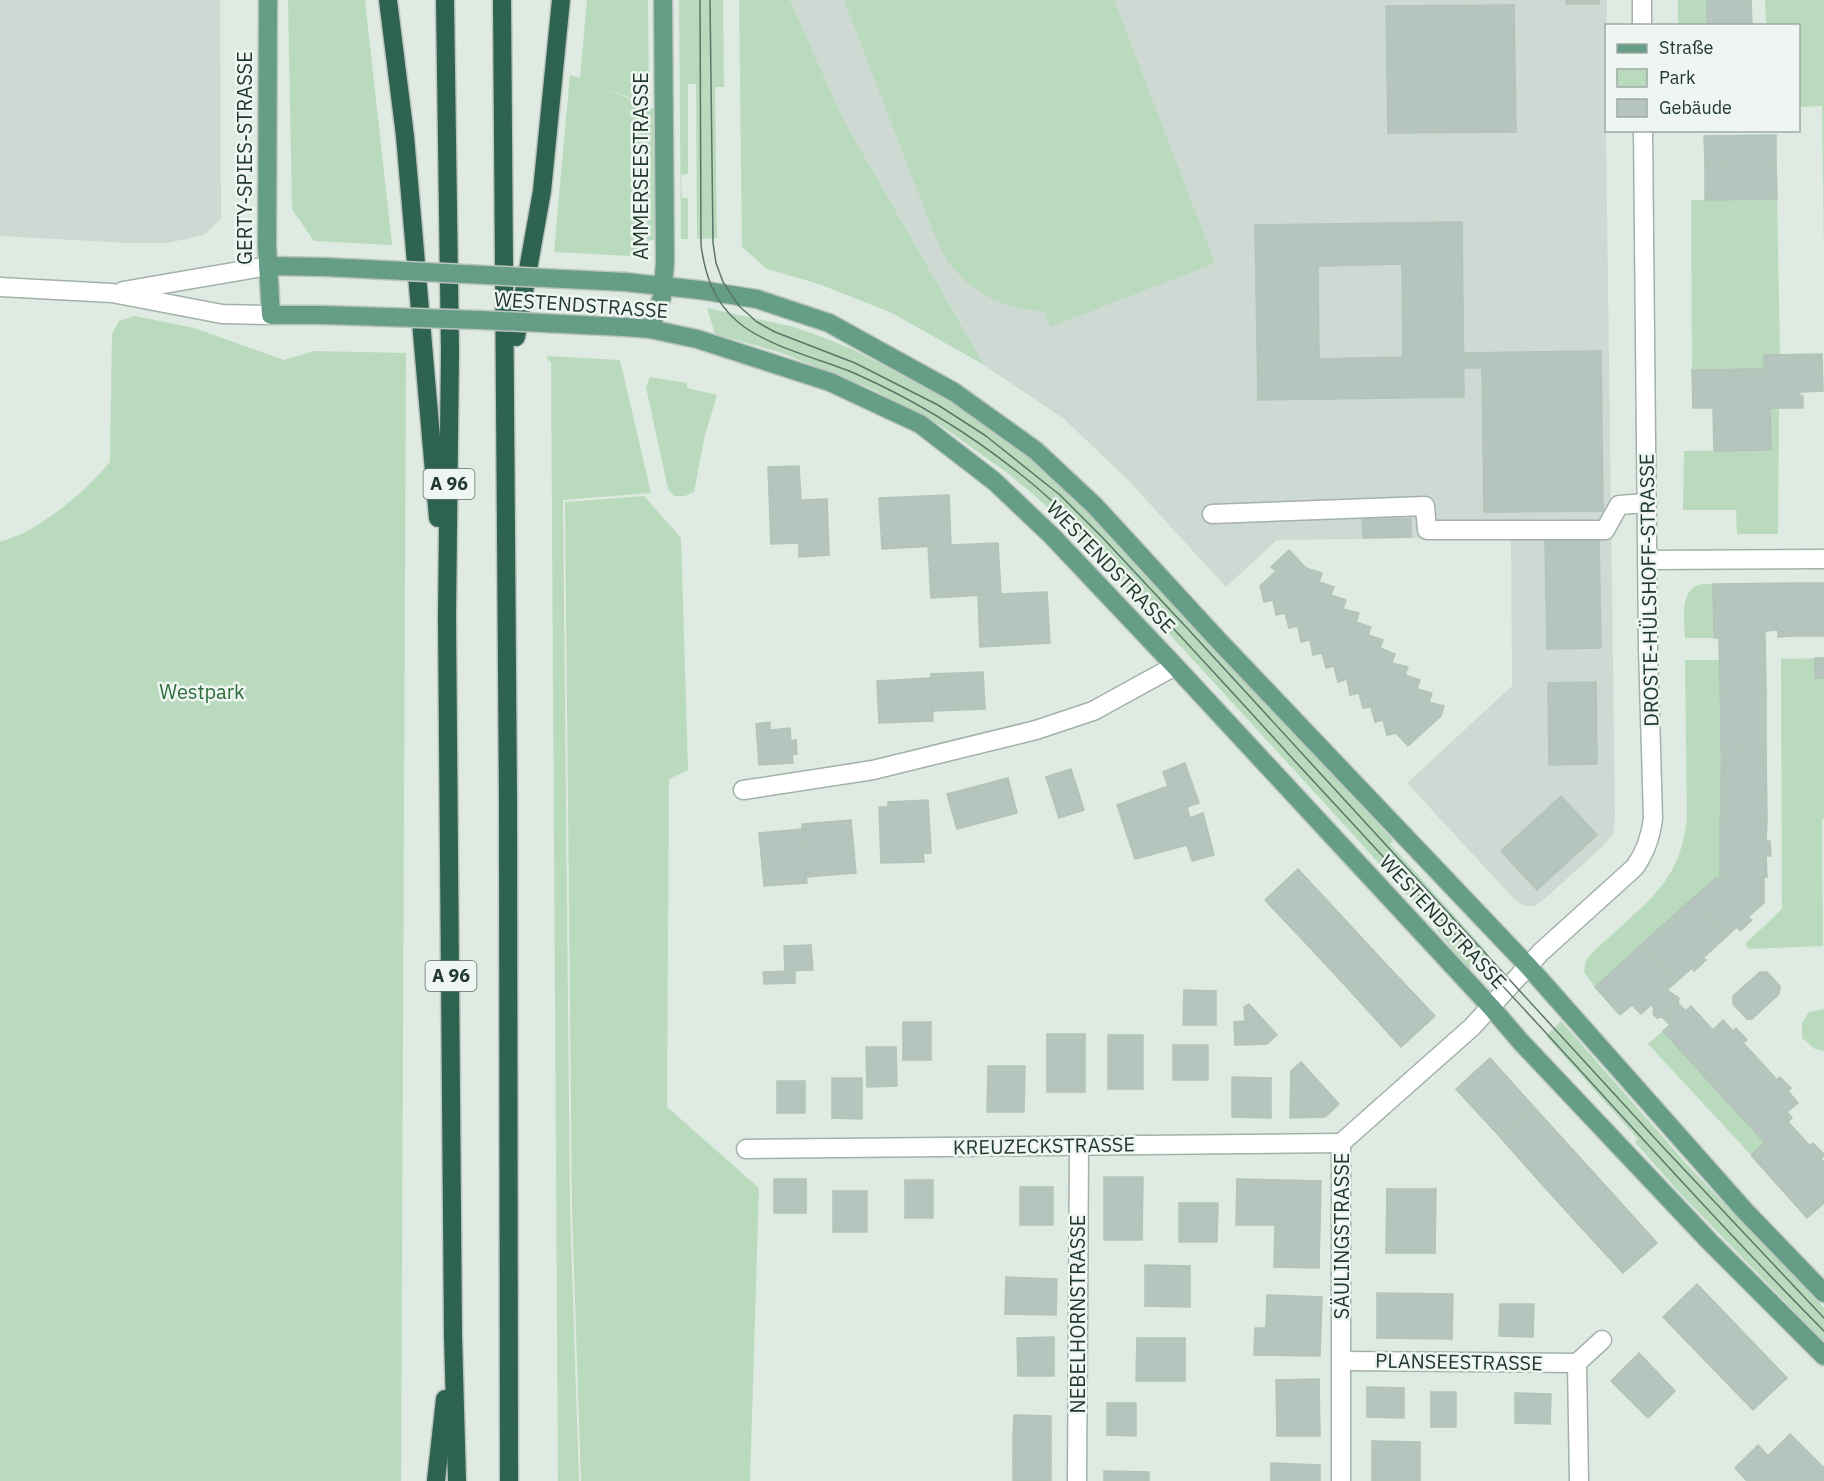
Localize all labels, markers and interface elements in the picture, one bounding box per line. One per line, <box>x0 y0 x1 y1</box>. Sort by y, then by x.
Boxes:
legend <box>1605 24 1800 132</box>
text: Straße <box>1659 36 1713 59</box>
street label: GERTY-SPIES-STRASSE <box>231 51 258 265</box>
text: Park <box>1659 66 1696 89</box>
street label: AMMERSEESTRASSE <box>627 72 654 260</box>
text: Gebäude <box>1659 96 1732 119</box>
street label: WESTENDSTRASSE <box>493 285 669 324</box>
street label: DROSTE-HÜLSHOFF-STRASSE <box>1633 453 1664 727</box>
road number: A 96 <box>424 469 474 499</box>
street label: WESTENDSTRASSE <box>1041 494 1182 639</box>
park label: Westpark <box>159 678 245 705</box>
street label: WESTENDSTRASSE <box>1374 849 1513 995</box>
road number: A 96 <box>426 961 476 991</box>
street label: KREUZECKSTRASSE <box>953 1130 1135 1161</box>
street label: SÄULINGSTRASSE <box>1328 1153 1355 1319</box>
street label: NEBELHORNSTRASSE <box>1064 1215 1091 1413</box>
street label: PLANSEESTRASSE <box>1375 1347 1543 1376</box>

